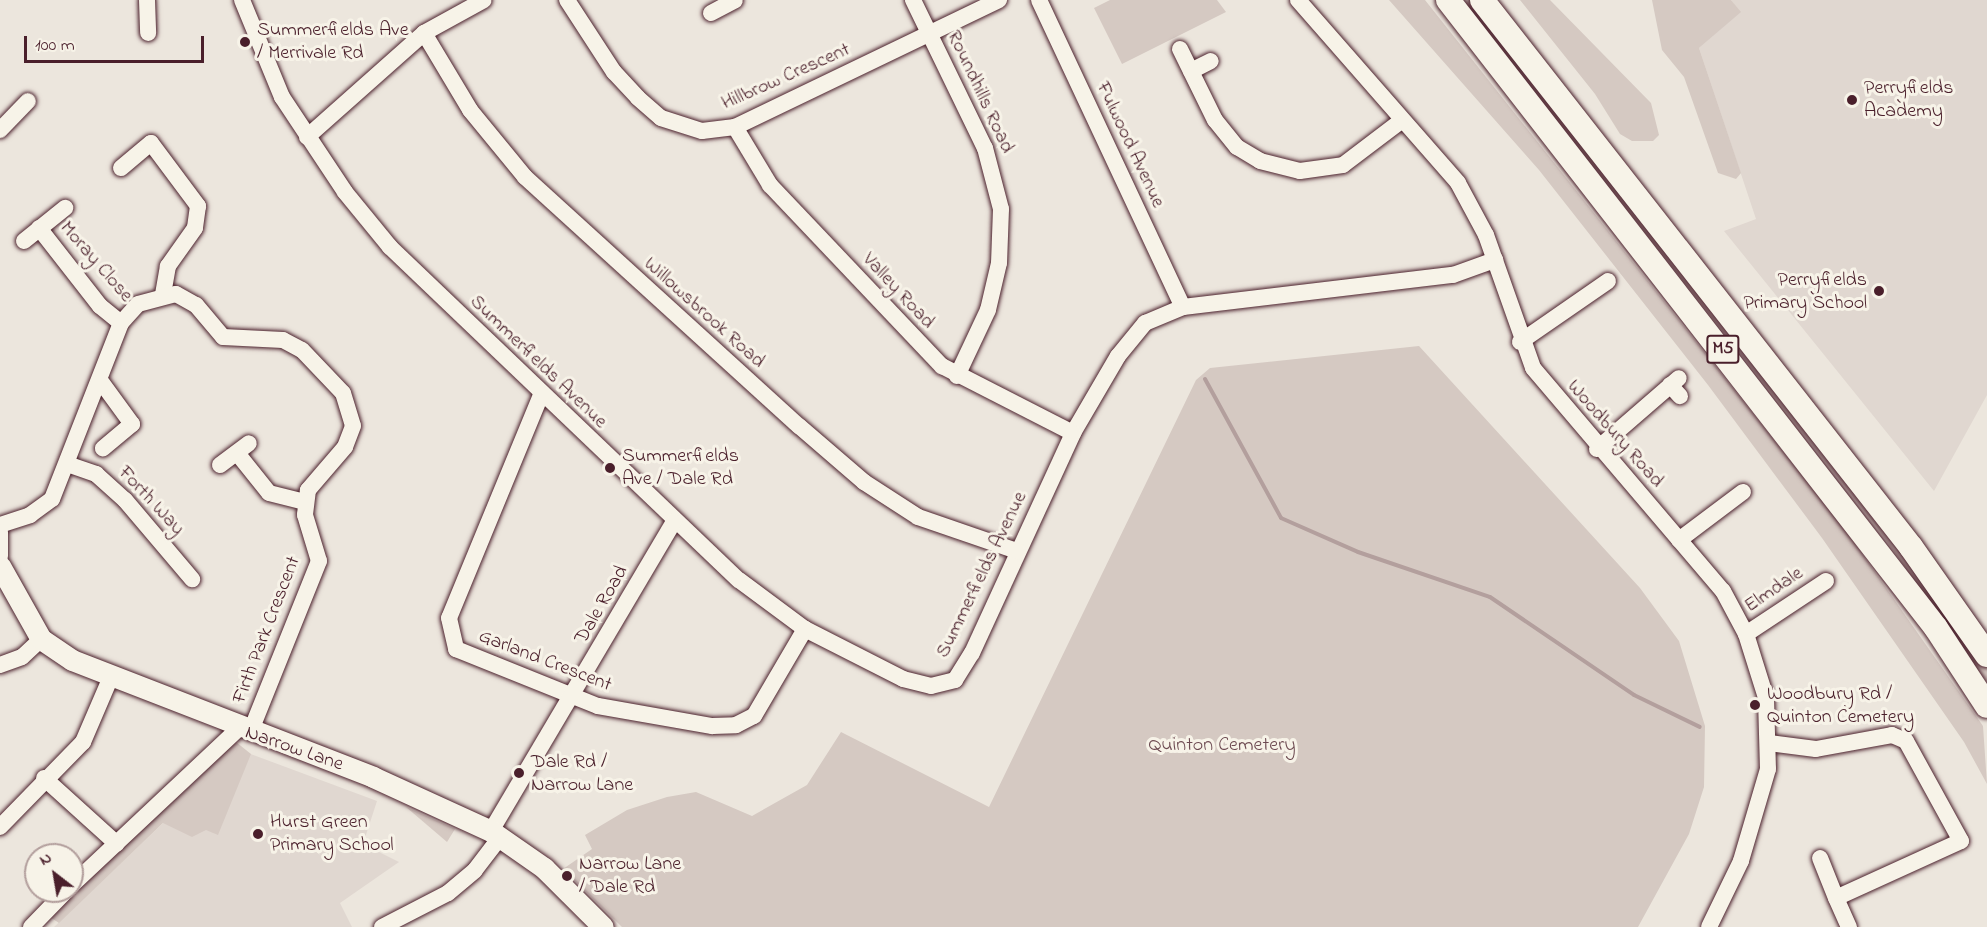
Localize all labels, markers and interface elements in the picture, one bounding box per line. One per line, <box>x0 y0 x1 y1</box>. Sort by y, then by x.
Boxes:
place label: Summerfields Ave / Merrivale Rd <box>257 19 409 66</box>
scale bar <box>27 24 207 62</box>
street label: Roundhills Road <box>941 27 1019 157</box>
text: 100 m <box>35 33 75 59</box>
marker: Summerfields Ave / Merrivale Rd <box>238 35 252 49</box>
street label: Hillbrow Crescent <box>718 38 854 116</box>
place label: Perryfields Academy <box>1864 77 1953 124</box>
street label: Fulwood Avenue <box>1090 78 1170 212</box>
marker: Perryfields Academy <box>1845 93 1859 107</box>
street label: Moray Close <box>54 217 138 307</box>
street label: Valley Road <box>857 248 939 334</box>
street label: Willowsbrook Road <box>638 252 770 374</box>
place label: Perryfields Primary School <box>1743 268 1867 315</box>
marker: Perryfields Primary School <box>1872 284 1886 298</box>
street label: Summerfields Avenue <box>464 290 612 434</box>
road number: M5 <box>1705 334 1741 364</box>
street label: Woodbury Road <box>1562 375 1668 493</box>
place label: Summerfields Ave / Dale Rd <box>622 444 739 491</box>
street label: Forth Way <box>113 461 189 541</box>
marker: Summerfields Ave / Dale Rd <box>603 461 617 475</box>
street label: Summerfields Avenue <box>931 488 1033 662</box>
street label: Firth Park Crescent <box>228 553 306 707</box>
street label: Dale Road <box>570 562 634 648</box>
street label: Elmdale <box>1740 562 1808 618</box>
street label: Garland Crescent <box>475 625 615 697</box>
place label: Woodbury Rd / Quinton Cemetery <box>1767 682 1914 729</box>
marker: Woodbury Rd / Quinton Cemetery <box>1748 698 1762 712</box>
street label: Narrow Lane <box>242 721 346 777</box>
park label: Quinton Cemetery <box>1148 733 1296 757</box>
place label: Dale Rd / Narrow Lane <box>531 750 633 797</box>
marker: Dale Rd / Narrow Lane <box>512 766 526 780</box>
place label: Hurst Green Primary School <box>270 810 394 857</box>
marker: Hurst Green Primary School <box>251 827 265 841</box>
north arrow <box>24 843 84 903</box>
text: N <box>35 846 57 872</box>
place label: Narrow Lane / Dale Rd <box>579 852 681 899</box>
marker: Narrow Lane / Dale Rd <box>560 869 574 883</box>

